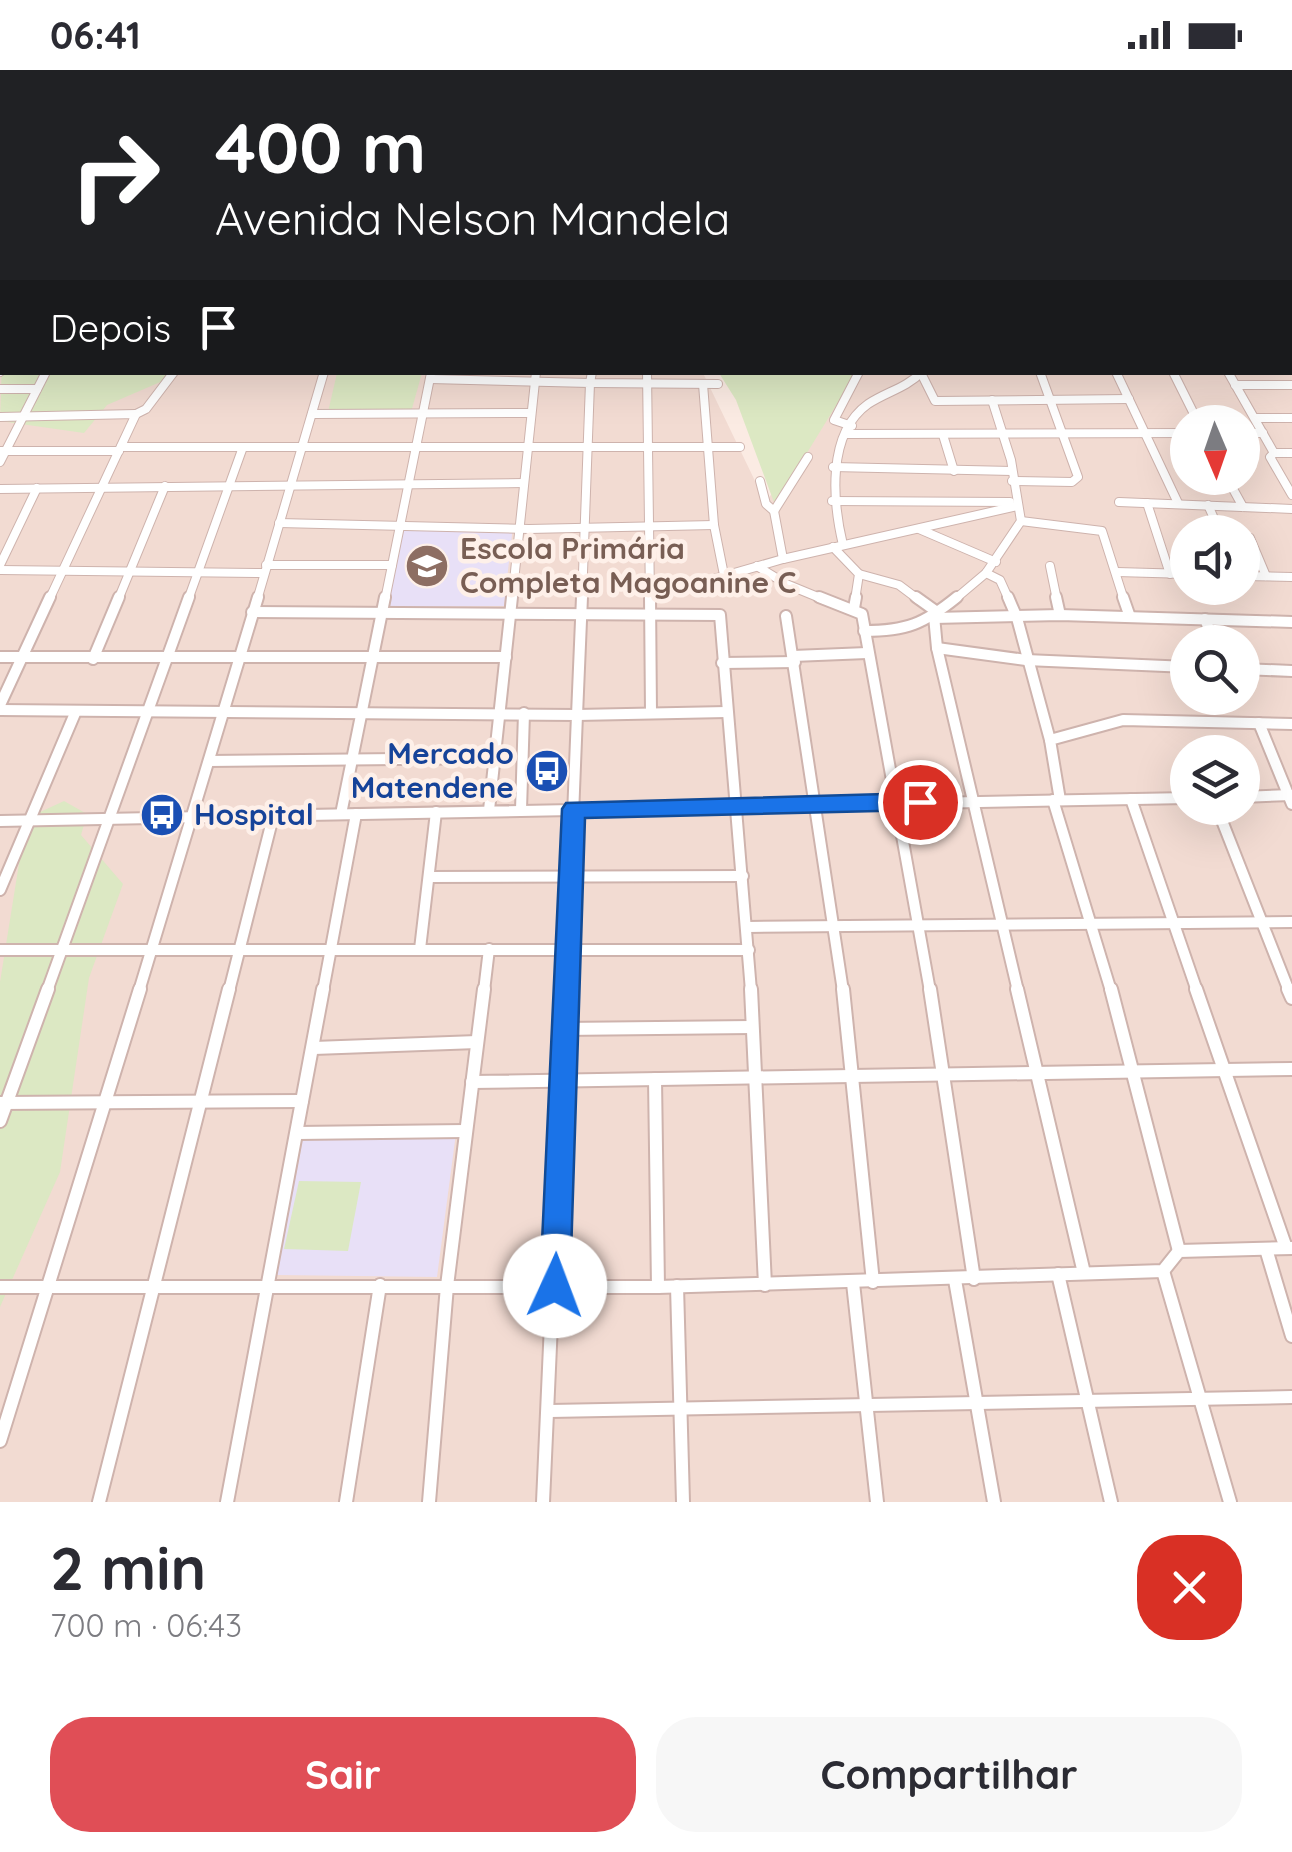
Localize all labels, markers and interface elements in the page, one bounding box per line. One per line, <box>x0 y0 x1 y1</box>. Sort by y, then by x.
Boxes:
text: 06:41 <box>50 11 141 59</box>
text: 400 m <box>215 103 426 191</box>
icon: right <box>50 110 180 240</box>
text: Avenida Nelson Mandela <box>215 190 730 246</box>
icon: arrive <box>191 300 246 355</box>
text: Depois <box>50 304 171 352</box>
north arrow <box>1170 405 1260 495</box>
map controls <box>1170 405 1260 825</box>
button: sound <box>1170 515 1260 605</box>
place label: Escola Primária Completa Magoanine C <box>460 529 796 601</box>
school or university icon: Escola Primária Completa Magoanine C <box>404 543 450 589</box>
button: search <box>1170 625 1260 715</box>
place label: Mercado Matendene <box>351 734 514 806</box>
button: layers <box>1170 735 1260 825</box>
bus stop icon: Mercado Matendene <box>524 748 570 794</box>
pin <box>878 760 963 845</box>
icon: arrive <box>893 775 948 830</box>
bus stop icon: Hospital <box>139 792 185 838</box>
place label: Hospital <box>194 795 314 833</box>
position arrow <box>503 1234 607 1338</box>
text: 2 min <box>50 1530 206 1605</box>
button: close <box>1137 1535 1242 1640</box>
text: 700 m · 06:43 <box>50 1605 242 1645</box>
button: Sair <box>50 1717 636 1832</box>
button: Compartilhar <box>656 1717 1242 1832</box>

